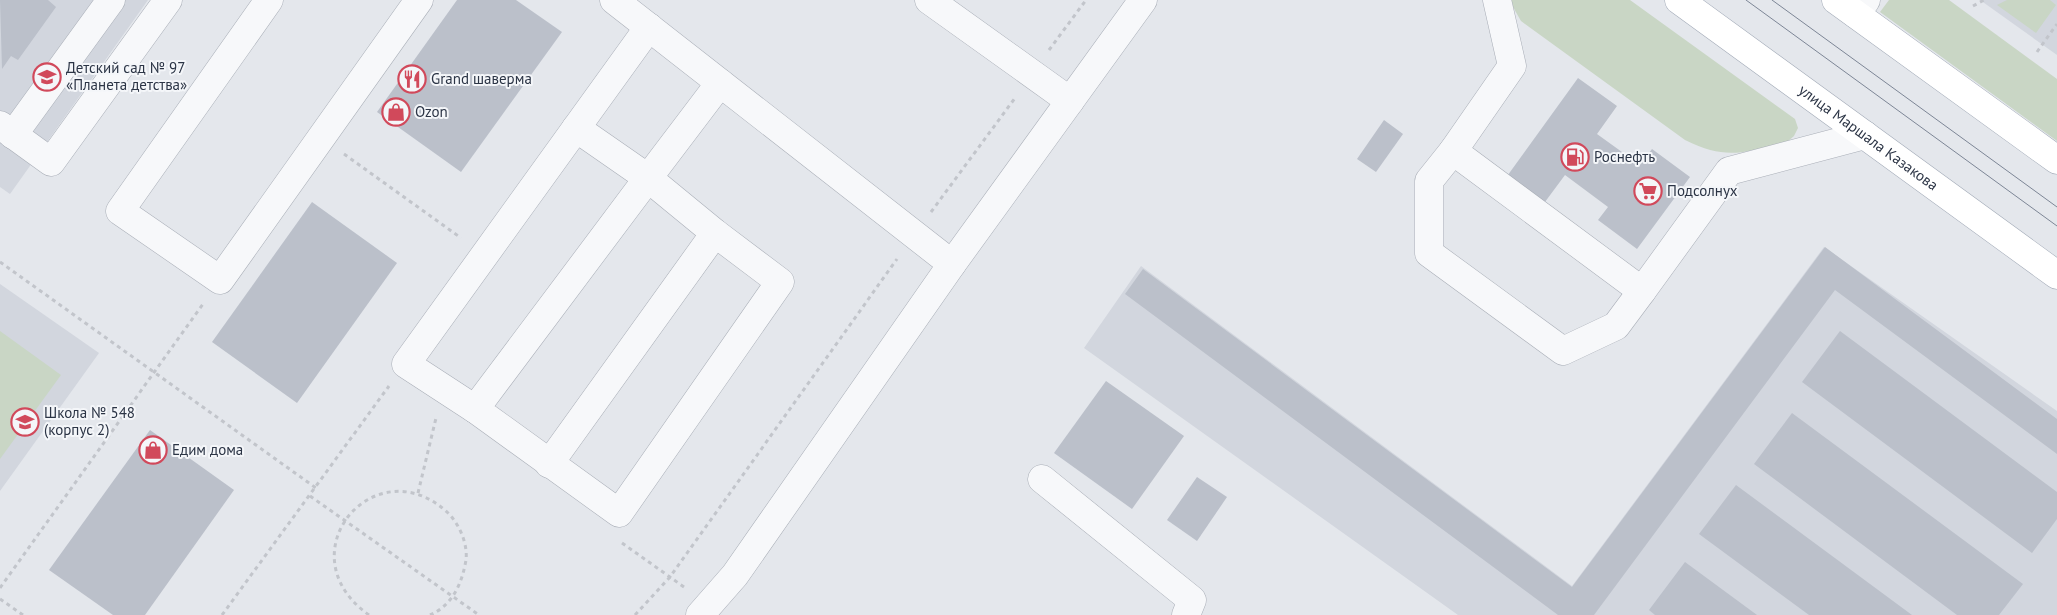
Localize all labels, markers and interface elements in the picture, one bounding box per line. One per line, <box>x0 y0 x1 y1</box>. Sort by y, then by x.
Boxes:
place label: Детский сад № 97 «Планета детства» <box>66 58 187 94</box>
school or university icon: Детский сад № 97 «Планета детства» <box>32 62 62 92</box>
restaurant icon: Grand шаверма <box>397 64 427 94</box>
place label: Grand шаверма <box>431 69 532 88</box>
street label: улица Маршала Казакова <box>1795 80 1942 194</box>
shop icon: Ozon <box>381 97 411 127</box>
place label: Ozon <box>415 102 448 121</box>
fuel station icon: Роснефть <box>1560 142 1590 172</box>
place label: Роснефть <box>1594 147 1655 166</box>
supermarket icon: Подсолнух <box>1633 176 1663 206</box>
place label: Подсолнух <box>1667 181 1738 200</box>
place label: Школа № 548 (корпус 2) <box>44 403 135 439</box>
school or university icon: Школа № 548 (корпус 2) <box>10 407 40 437</box>
shop icon: Едим дома <box>138 435 168 465</box>
place label: Едим дома <box>172 440 243 459</box>

